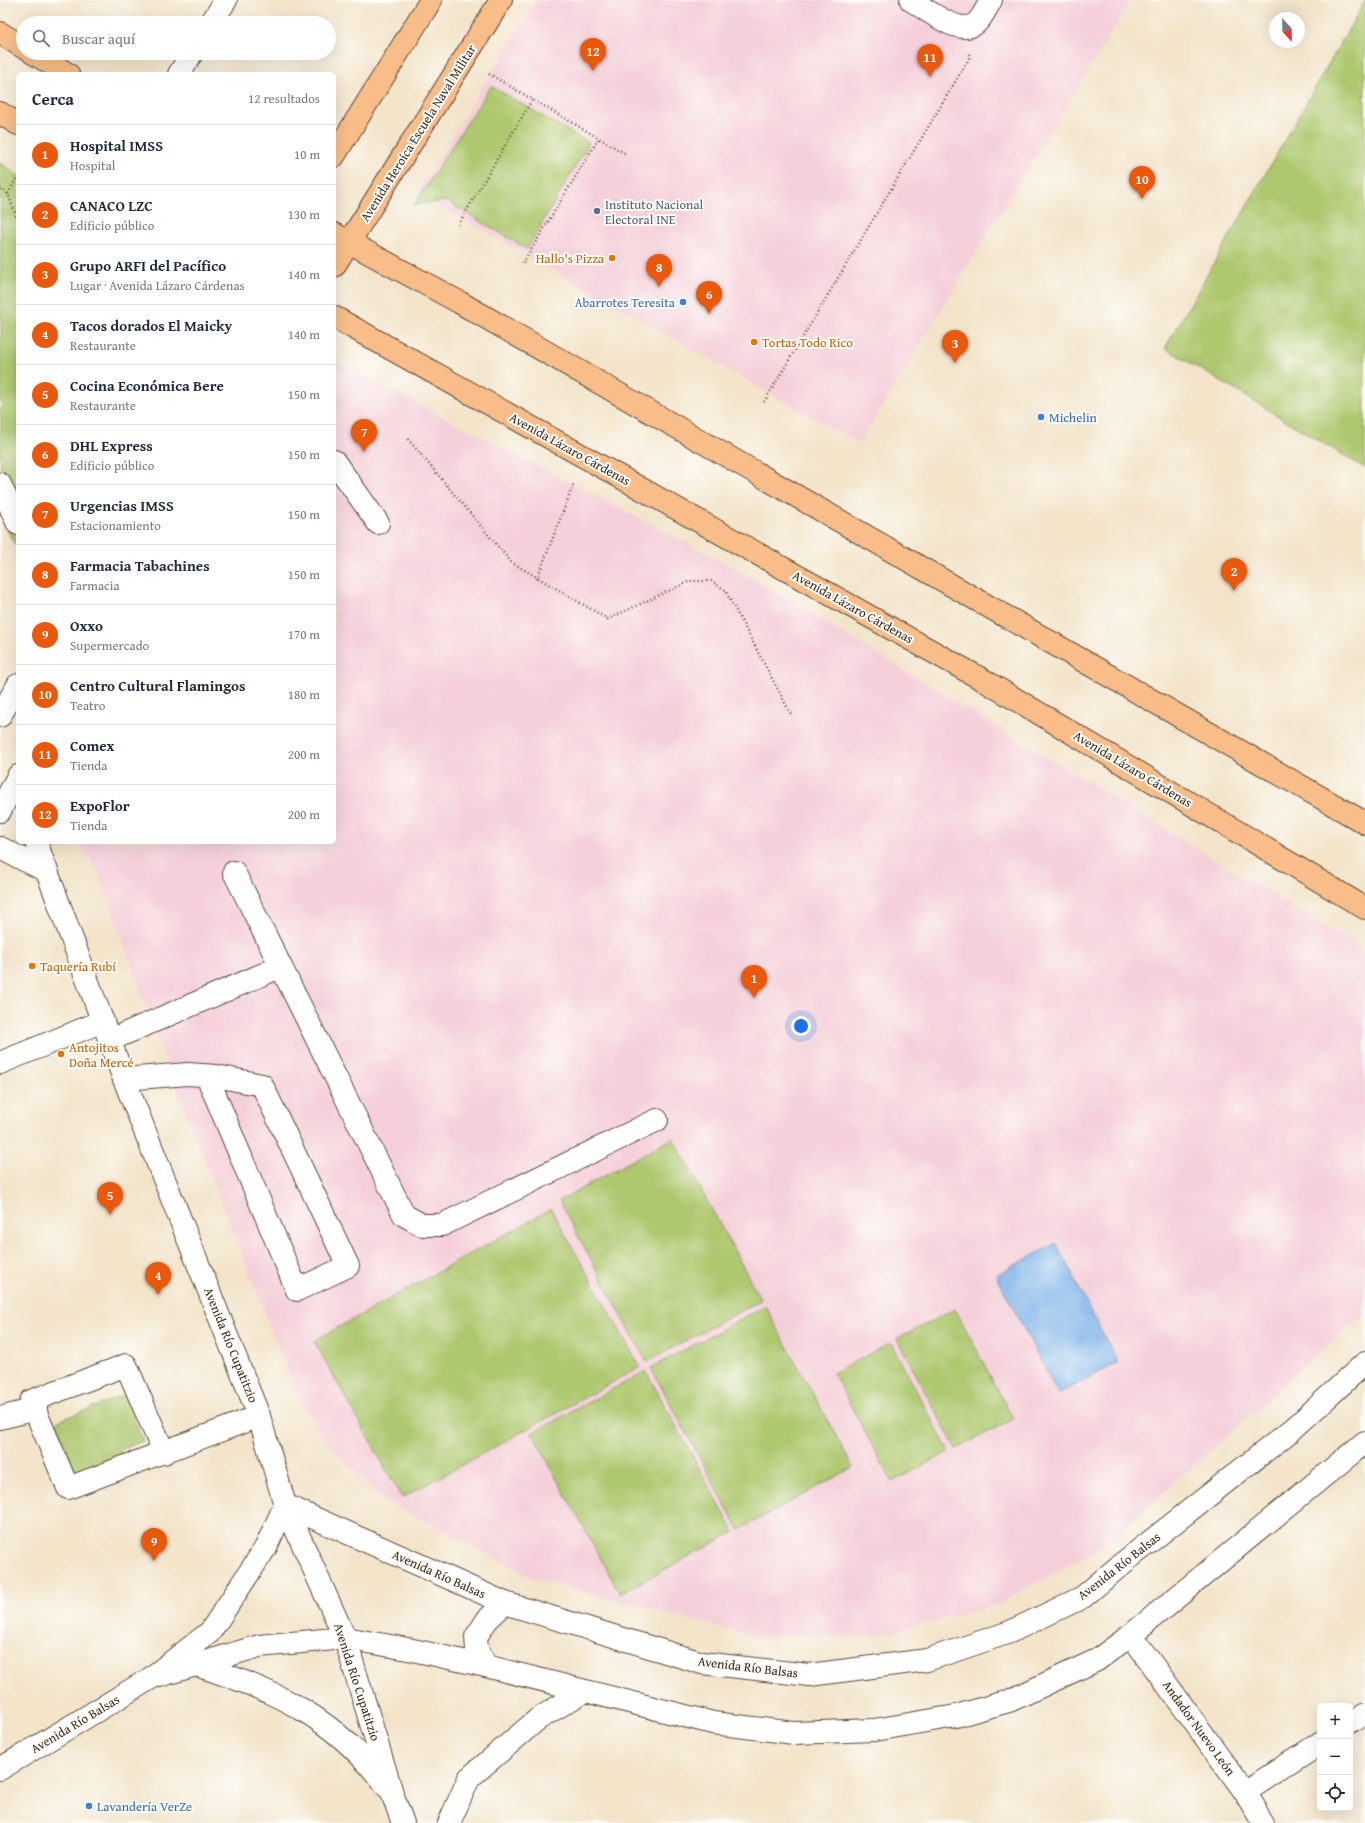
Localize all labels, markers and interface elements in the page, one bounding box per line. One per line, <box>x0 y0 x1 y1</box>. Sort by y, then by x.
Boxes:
north arrow <box>1269 12 1305 48</box>
search box <box>16 16 336 60</box>
icon: search <box>30 27 52 49</box>
text: Buscar aquí <box>62 28 135 49</box>
pin: 12 <box>580 38 606 71</box>
street label: Avenida Heroica Escuela Naval Militar <box>355 40 481 225</box>
pin: 11 <box>917 44 943 77</box>
text: Cerca <box>32 86 74 111</box>
text: 12 resultados <box>248 89 320 108</box>
text: Hospital IMSS <box>70 135 163 156</box>
text: 1 <box>42 145 48 164</box>
text: 10 m <box>294 145 320 164</box>
text: Hospital <box>70 156 115 175</box>
pin: 10 <box>1129 166 1155 199</box>
text: CANACO LZC <box>70 195 153 216</box>
place label: Instituto Nacional Electoral INE <box>605 195 704 229</box>
text: 2 <box>42 205 48 224</box>
text: 130 m <box>288 205 320 224</box>
marker: Instituto Nacional Electoral INE <box>592 206 602 216</box>
text: Edificio público <box>70 216 154 235</box>
place label: Hallo's Pizza <box>536 249 605 268</box>
marker: Hallo's Pizza <box>607 253 617 263</box>
pin: 8 <box>646 254 672 287</box>
text: Grupo ARFI del Pacífico <box>70 255 226 276</box>
text: 3 <box>42 265 48 284</box>
text: 140 m <box>288 265 320 284</box>
text: Lugar · Avenida Lázaro Cárdenas <box>70 276 245 295</box>
pin: 6 <box>696 281 722 314</box>
place label: Abarrotes Teresita <box>575 293 676 312</box>
marker: Abarrotes Teresita <box>678 297 688 307</box>
text: Tacos dorados El Maicky <box>70 315 232 336</box>
text: 4 <box>42 325 48 344</box>
text: 140 m <box>288 325 320 344</box>
pin: 3 <box>942 330 968 363</box>
place label: Tortas Todo Rico <box>762 333 853 352</box>
text: Restaurante <box>70 336 136 355</box>
marker: Tortas Todo Rico <box>749 337 759 347</box>
text: Cocina Económica Bere <box>70 375 224 396</box>
text: 5 <box>42 385 48 404</box>
text: 150 m <box>288 385 320 404</box>
text: Restaurante <box>70 396 136 415</box>
street label: Avenida Lázaro Cárdenas <box>506 408 634 490</box>
place label: Michelin <box>1049 408 1098 427</box>
marker: Michelin <box>1036 412 1046 422</box>
pin: 7 <box>351 419 377 452</box>
text: DHL Express <box>70 435 153 456</box>
text: 6 <box>42 445 48 464</box>
text: 150 m <box>288 445 320 464</box>
text: Edificio público <box>70 456 154 475</box>
text: Urgencias IMSS <box>70 495 174 516</box>
text: 7 <box>42 505 48 524</box>
text: 150 m <box>288 505 320 524</box>
text: Estacionamiento <box>70 516 161 535</box>
text: Farmacia Tabachines <box>70 555 210 576</box>
pin: 2 <box>1221 558 1247 591</box>
text: 8 <box>42 565 48 584</box>
text: 150 m <box>288 565 320 584</box>
street label: Avenida Lázaro Cárdenas <box>789 566 917 648</box>
text: Farmacia <box>70 576 120 595</box>
text: Oxxo <box>70 615 103 636</box>
text: 9 <box>42 625 48 644</box>
text: 170 m <box>288 625 320 644</box>
text: Supermercado <box>70 636 149 655</box>
text: Centro Cultural Flamingos <box>70 675 246 696</box>
text: 10 <box>38 685 52 704</box>
text: 180 m <box>288 685 320 704</box>
text: Teatro <box>70 696 105 715</box>
street label: Avenida Lázaro Cárdenas <box>1070 726 1196 812</box>
text: Comex <box>70 735 114 756</box>
text: 11 <box>38 745 52 764</box>
text: 200 m <box>288 745 320 764</box>
text: Tienda <box>70 756 107 775</box>
text: ExpoFlor <box>70 795 130 816</box>
text: 12 <box>38 805 52 824</box>
text: 200 m <box>288 805 320 824</box>
text: Tienda <box>70 816 107 835</box>
place label: Taquería Rubí <box>40 957 116 976</box>
marker: Taquería Rubí <box>27 961 37 971</box>
pin: 1 <box>741 965 767 998</box>
your location <box>791 1016 811 1036</box>
place label: Antojitos Doña Mercé <box>69 1038 134 1072</box>
marker: Antojitos Doña Mercé <box>56 1049 66 1059</box>
pin: 5 <box>97 1182 123 1215</box>
pin: 4 <box>145 1262 171 1295</box>
street label: Avenida Río Cupatitzio <box>199 1284 263 1406</box>
pin: 9 <box>141 1528 167 1561</box>
street label: Avenida Río Balsas <box>1073 1528 1165 1604</box>
street label: Avenida Río Balsas <box>389 1545 489 1603</box>
street label: Avenida Río Cupatitzio <box>329 1621 385 1744</box>
street label: Avenida Río Balsas <box>697 1651 799 1683</box>
street label: Andador Nuevo León <box>1158 1676 1241 1780</box>
street label: Avenida Río Balsas <box>27 1690 123 1758</box>
map controls <box>1317 1703 1353 1811</box>
button: + <box>1317 1703 1353 1739</box>
button: − <box>1317 1739 1353 1775</box>
button: locate <box>1317 1775 1353 1811</box>
place label: Lavandería VerZe <box>97 1797 192 1816</box>
marker: Lavandería VerZe <box>84 1801 94 1811</box>

